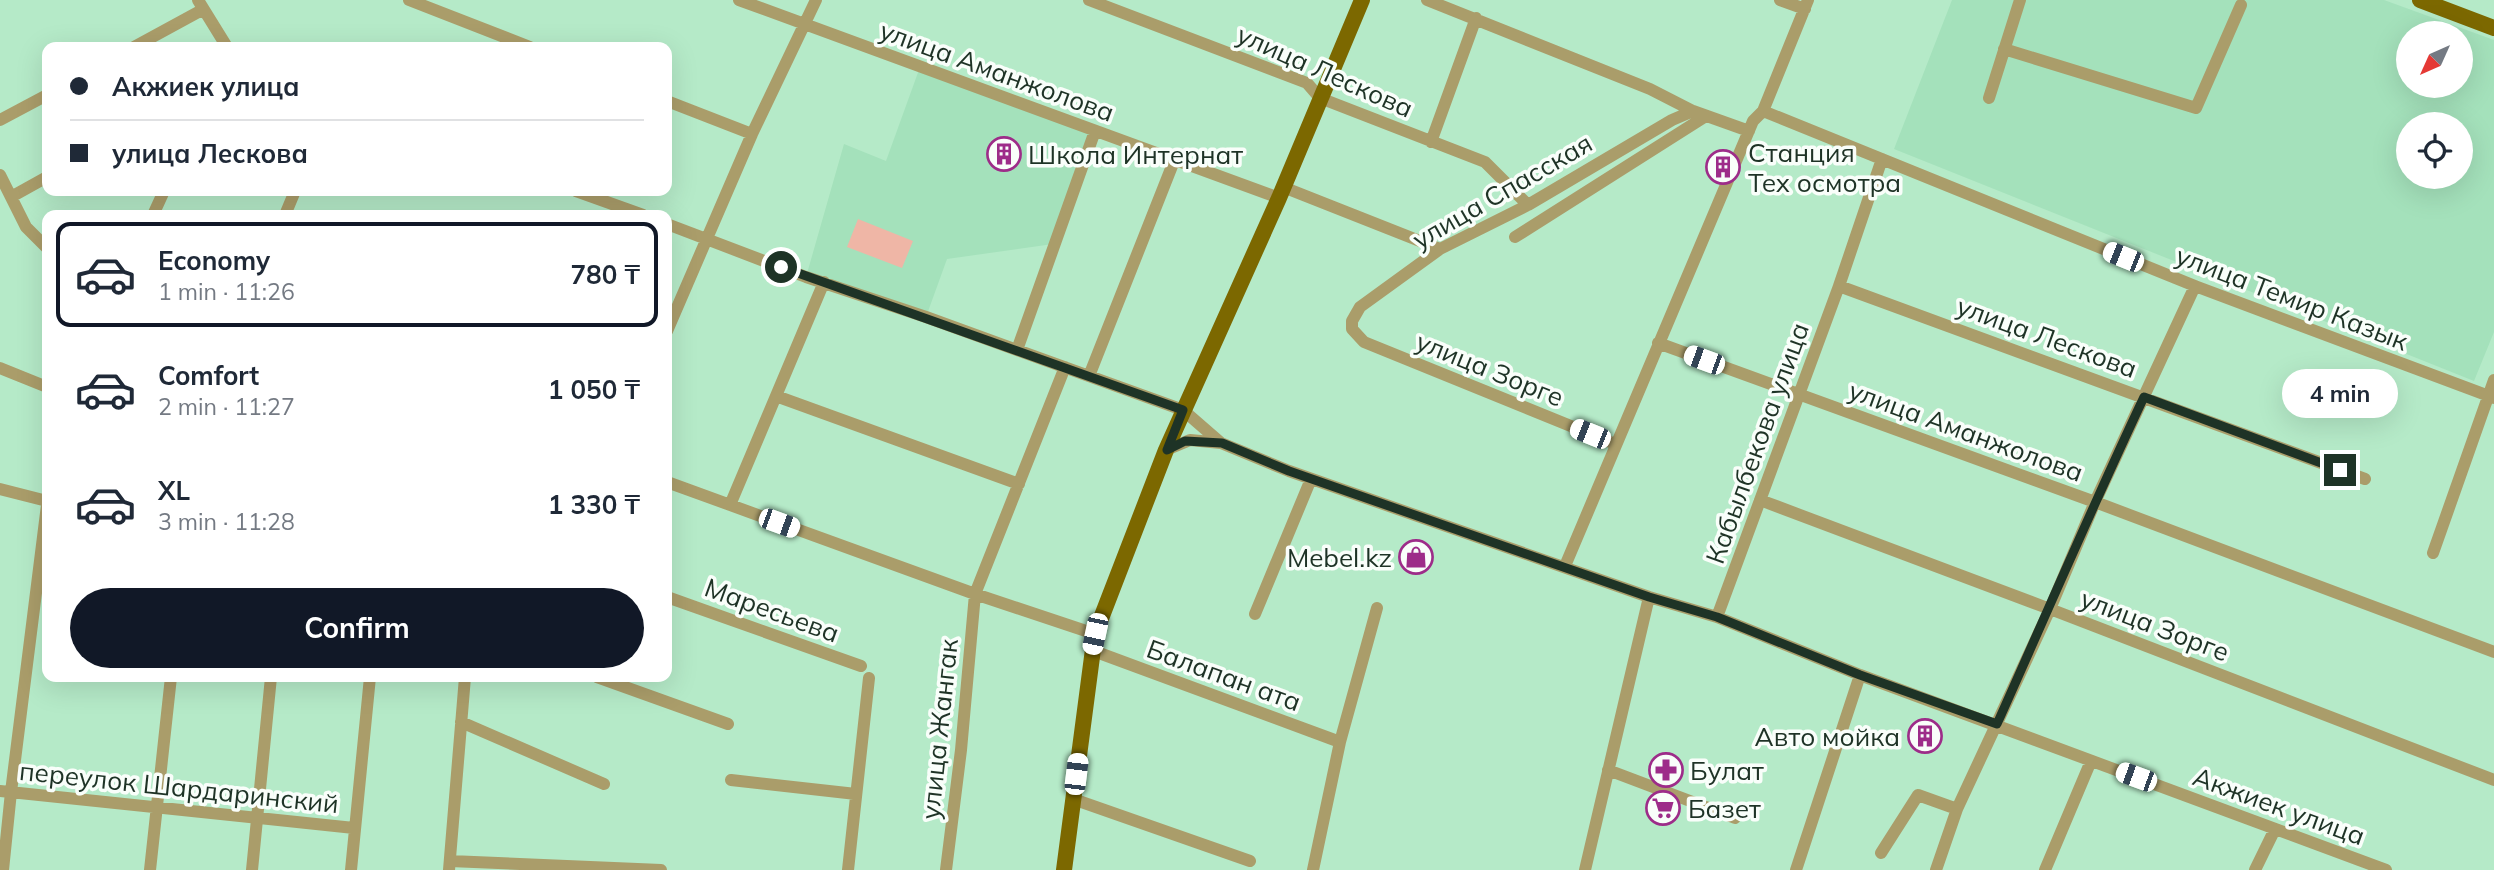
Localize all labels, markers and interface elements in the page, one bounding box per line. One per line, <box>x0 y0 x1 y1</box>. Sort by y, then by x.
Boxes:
street label: улица Аманжолова <box>875 13 1119 129</box>
street label: улица Лескова <box>1232 17 1418 125</box>
north arrow <box>2396 21 2473 98</box>
map controls <box>2396 21 2473 189</box>
text: Акжиек улица <box>112 70 299 103</box>
button: locate <box>2396 112 2473 189</box>
street label: улица Спасская <box>1406 126 1598 256</box>
building icon: Школа Интернат <box>985 135 1023 173</box>
place label: Станция Тех осмотра <box>1748 136 1901 199</box>
text: улица Лескова <box>112 137 308 170</box>
place label: Школа Интернат <box>1028 138 1243 171</box>
building icon: Станция Тех осмотра <box>1704 148 1742 186</box>
car <box>2100 239 2147 275</box>
street label: улица Темир Казык <box>2171 239 2413 357</box>
icon: car <box>74 243 137 306</box>
text: Economy <box>158 244 270 277</box>
route start <box>765 251 797 283</box>
text: 780 ₸ <box>570 258 640 291</box>
text: 1 min · 11:26 <box>158 277 295 306</box>
street label: улица Лескова <box>1952 289 2142 385</box>
street label: Кабылбекова улица <box>1698 318 1816 568</box>
street label: улица Зорге <box>1411 324 1569 414</box>
car <box>1681 343 1728 377</box>
icon: car <box>74 358 137 421</box>
text: Comfort <box>158 359 259 392</box>
callout: 4 min <box>2282 368 2398 418</box>
text: 1 050 ₸ <box>548 373 640 406</box>
street label: улица Аманжолова <box>1844 373 2088 489</box>
text: 4 min <box>2310 379 2370 408</box>
text: 2 min · 11:27 <box>158 392 295 421</box>
car <box>1567 416 1614 452</box>
route end <box>2324 454 2356 486</box>
icon: car <box>74 473 137 536</box>
text: XL <box>158 474 190 507</box>
text: 1 330 ₸ <box>548 488 640 521</box>
car <box>756 506 803 540</box>
text: 3 min · 11:28 <box>158 507 295 536</box>
shop icon: Mebel.kz <box>1397 538 1435 576</box>
place label: Mebel.kz <box>1287 541 1392 574</box>
street label: Маресьева <box>700 570 844 650</box>
street label: улица Зорге <box>2076 582 2234 668</box>
button: Confirm <box>70 588 644 668</box>
car <box>1081 611 1110 657</box>
street label: Балапан ата <box>1142 632 1306 718</box>
street label: улица Жангак <box>913 637 965 821</box>
building icon: Авто мойка <box>1906 717 1944 755</box>
place label: Авто мойка <box>1755 720 1900 753</box>
pharmacy icon: Булат <box>1647 751 1685 789</box>
car <box>1064 752 1089 796</box>
street label: переулок Шардаринский <box>18 754 340 820</box>
place label: Булат <box>1690 754 1764 787</box>
car <box>2113 760 2160 794</box>
street label: Акжиек улица <box>2189 760 2369 852</box>
supermarket icon: Базет <box>1644 789 1682 827</box>
place label: Базет <box>1688 792 1761 825</box>

